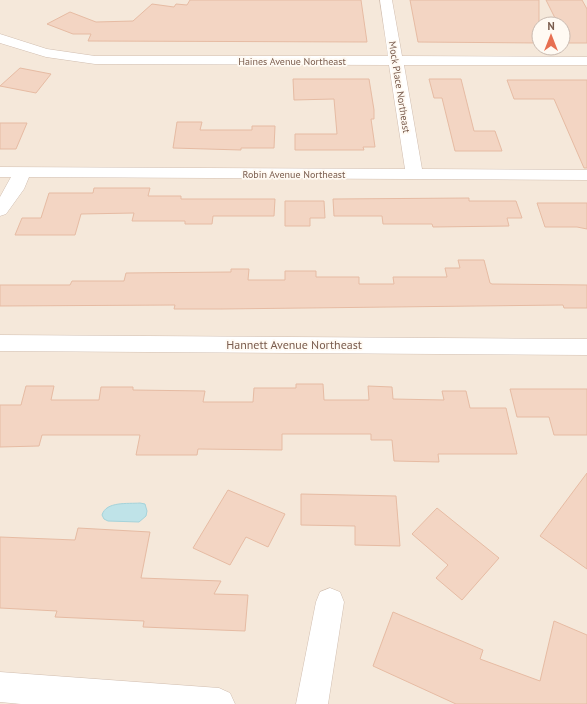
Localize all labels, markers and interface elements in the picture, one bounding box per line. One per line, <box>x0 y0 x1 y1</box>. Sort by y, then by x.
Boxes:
north arrow <box>531 16 571 56</box>
text: N <box>547 19 555 33</box>
street label: Mock Place Northeast <box>386 40 413 134</box>
street label: Haines Avenue Northeast <box>238 55 346 68</box>
street label: Robin Avenue Northeast <box>243 168 346 181</box>
street label: Hannett Avenue Northeast <box>226 337 362 352</box>

